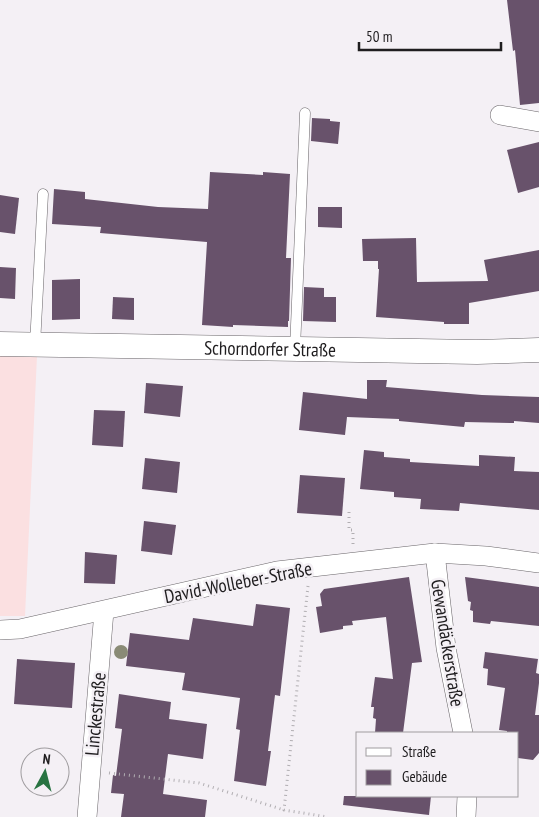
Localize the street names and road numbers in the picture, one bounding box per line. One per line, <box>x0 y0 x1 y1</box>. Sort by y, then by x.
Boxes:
street label: Schorndorfer Straße <box>204 335 336 362</box>
street label: David-Wolleber-Straße <box>162 556 314 608</box>
street label: Gewandäckerstraße <box>426 578 470 709</box>
street label: Linckestraße <box>79 671 111 757</box>

